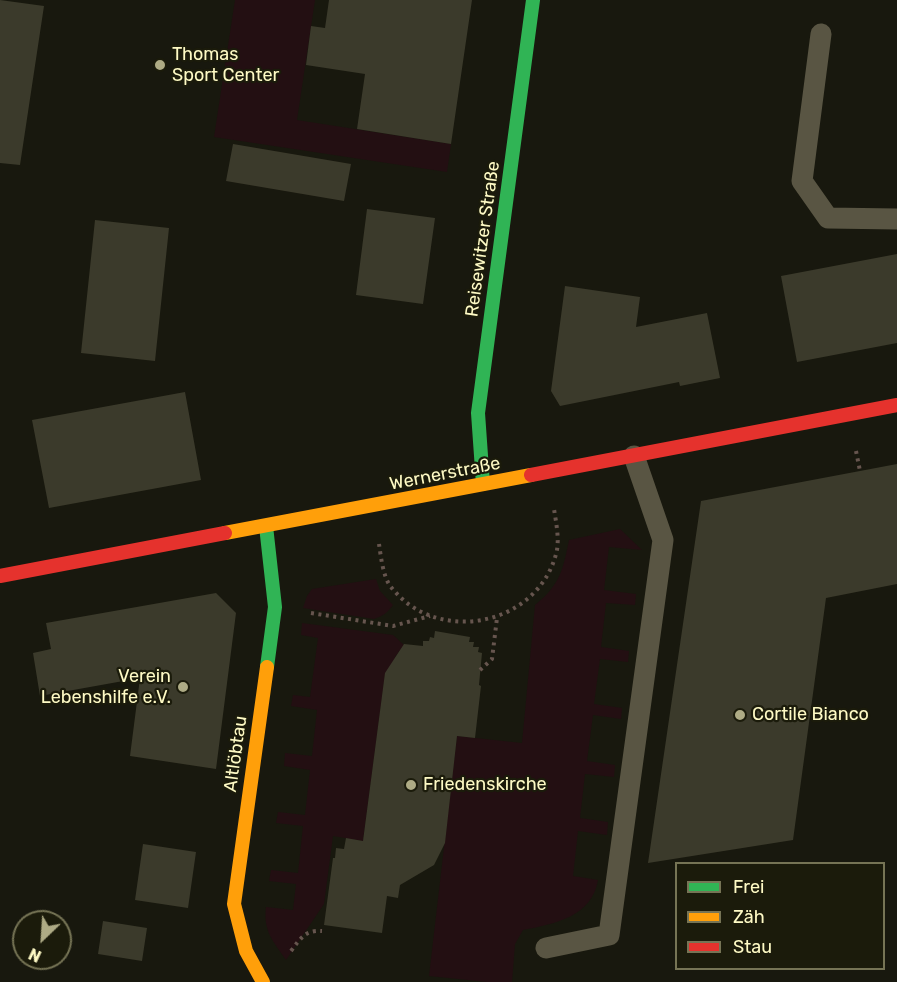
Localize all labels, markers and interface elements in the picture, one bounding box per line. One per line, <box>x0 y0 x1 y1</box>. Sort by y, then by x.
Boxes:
place label: Thomas Sport Center <box>172 44 279 86</box>
marker: Thomas Sport Center <box>153 58 167 72</box>
street label: Reisewitzer Straße <box>461 160 505 318</box>
street label: Wernerstraße <box>388 453 502 495</box>
place label: Verein Lebenshilfe e.V. <box>41 666 171 708</box>
marker: Verein Lebenshilfe e.V. <box>176 680 190 694</box>
place label: Cortile Bianco <box>752 704 869 726</box>
marker: Cortile Bianco <box>733 708 747 722</box>
street label: Altlöbtau <box>220 715 252 793</box>
place label: Friedenskirche <box>423 774 547 796</box>
marker: Friedenskirche <box>404 778 418 792</box>
legend <box>675 862 885 970</box>
text: Frei <box>733 876 764 898</box>
text: Zäh <box>733 906 765 928</box>
north arrow <box>12 910 72 970</box>
text: Stau <box>733 936 772 958</box>
text: N <box>26 944 44 966</box>

